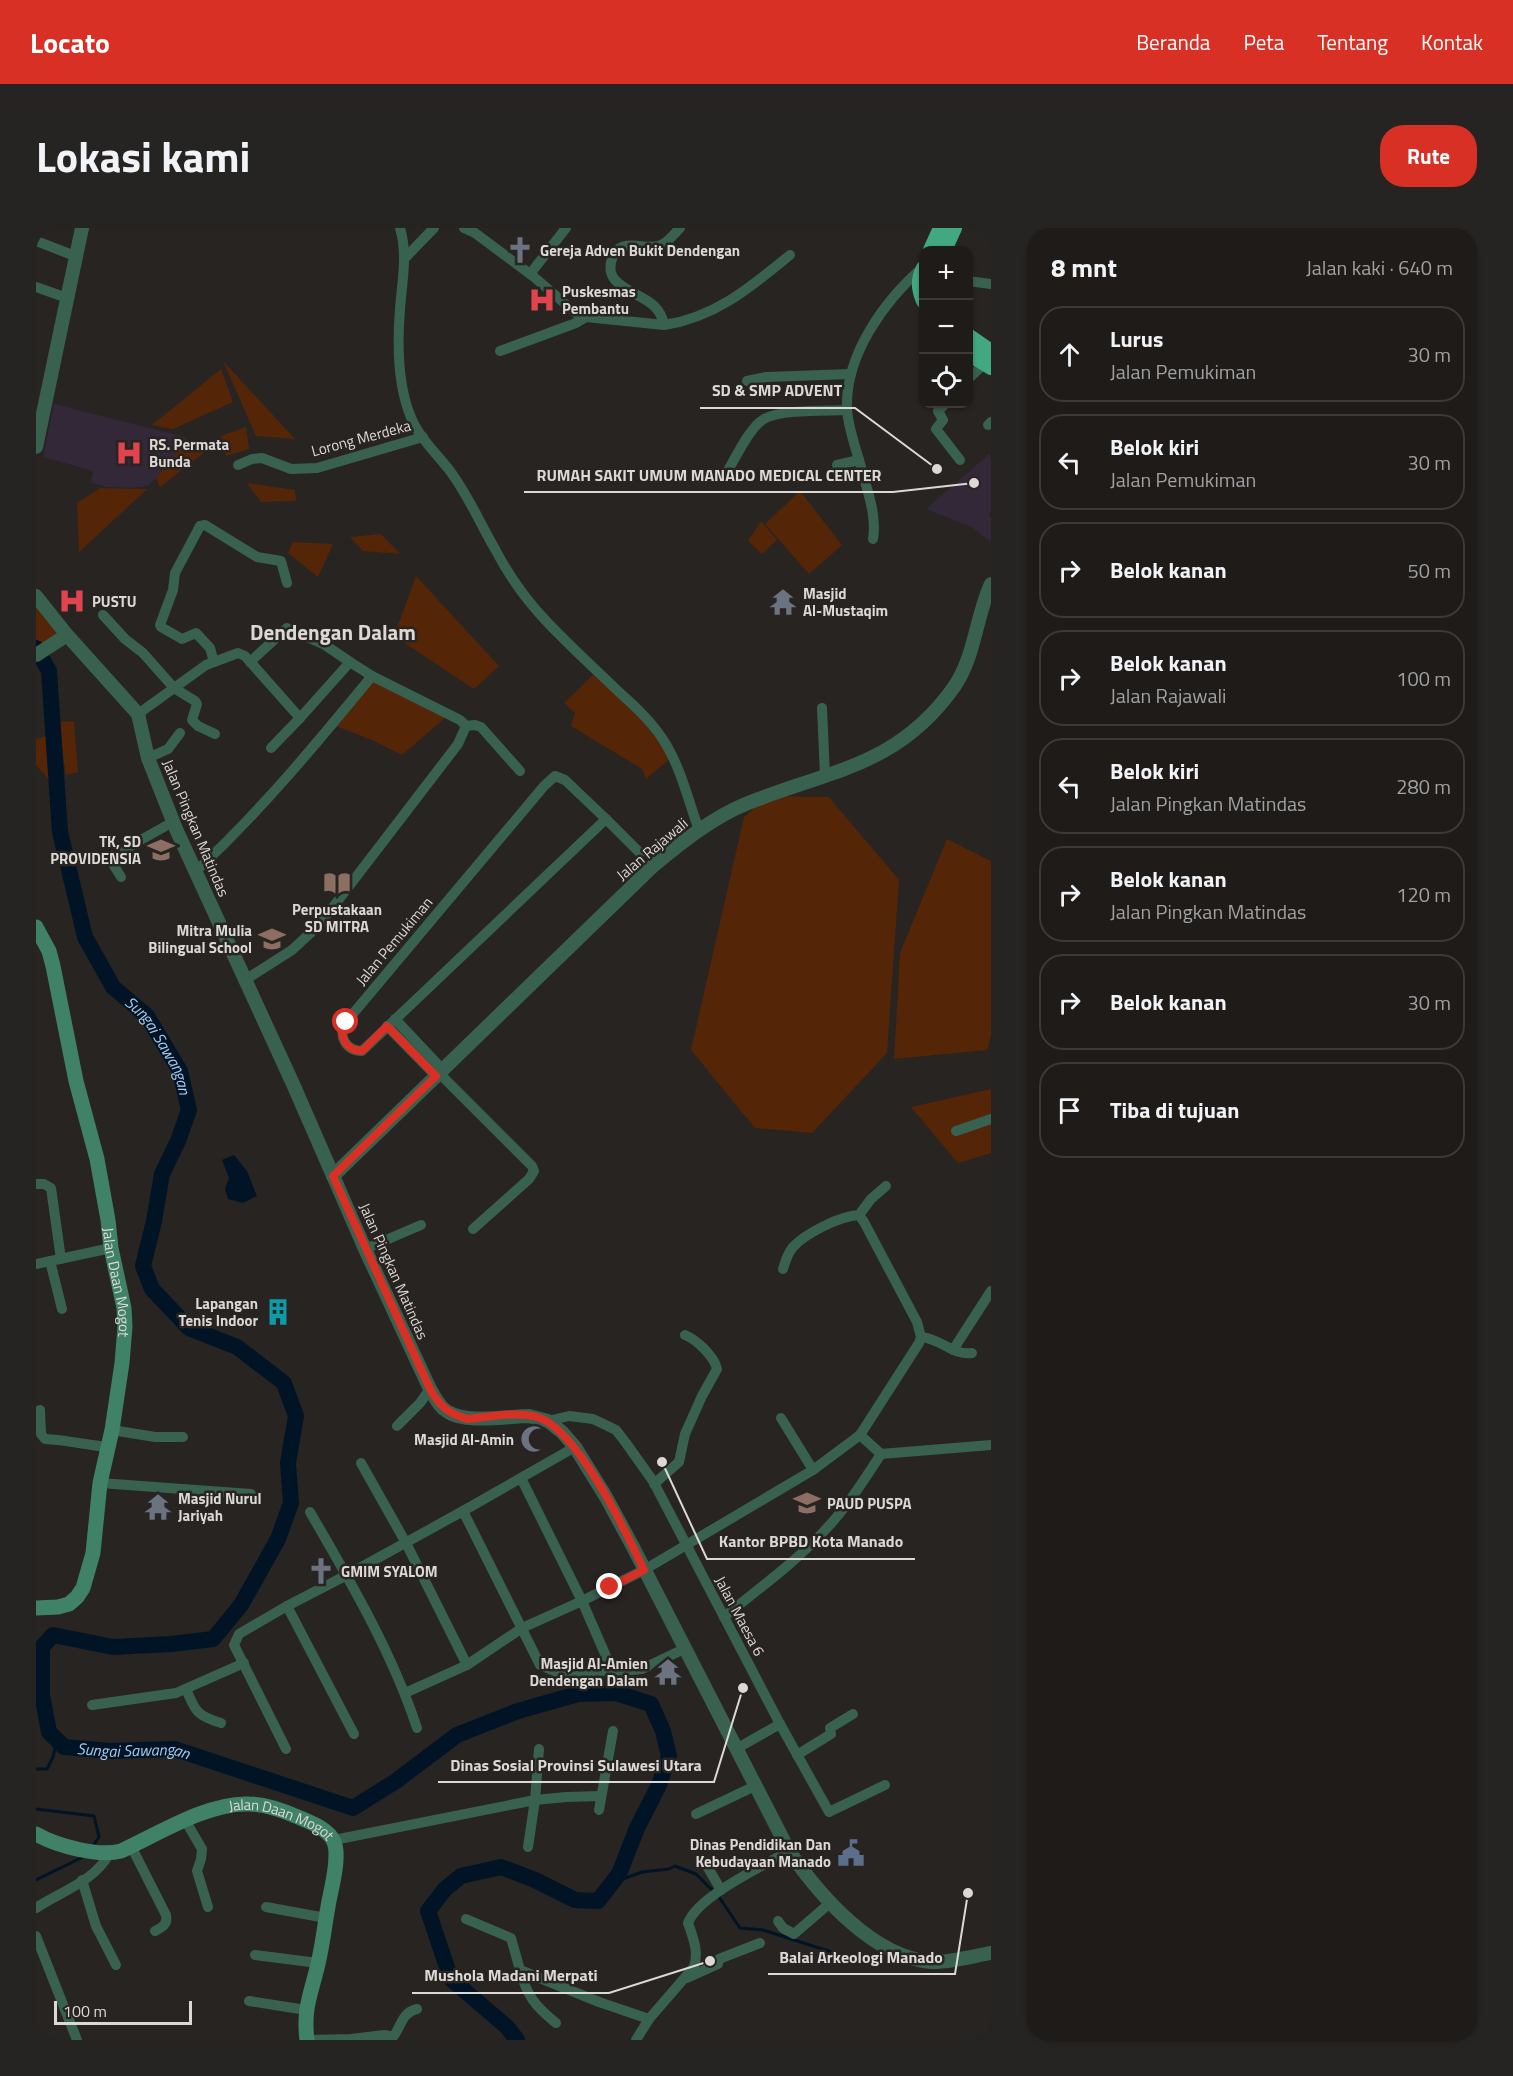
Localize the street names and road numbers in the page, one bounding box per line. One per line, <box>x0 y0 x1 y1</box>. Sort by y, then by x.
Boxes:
street label: Lorong Merdeka <box>309 414 414 462</box>
street label: Jalan Pingkan Matindas <box>157 756 235 900</box>
street label: Jalan Rajawali <box>611 812 693 886</box>
street label: Jalan Pemukiman <box>350 892 438 990</box>
street label: Jalan Pingkan Matindas <box>354 1199 434 1343</box>
street label: Jalan Daan Mogot <box>97 1226 137 1339</box>
street label: Jalan Maesa 6 <box>709 1572 771 1660</box>
street label: Jalan Daan Mogot <box>227 1792 341 1846</box>

